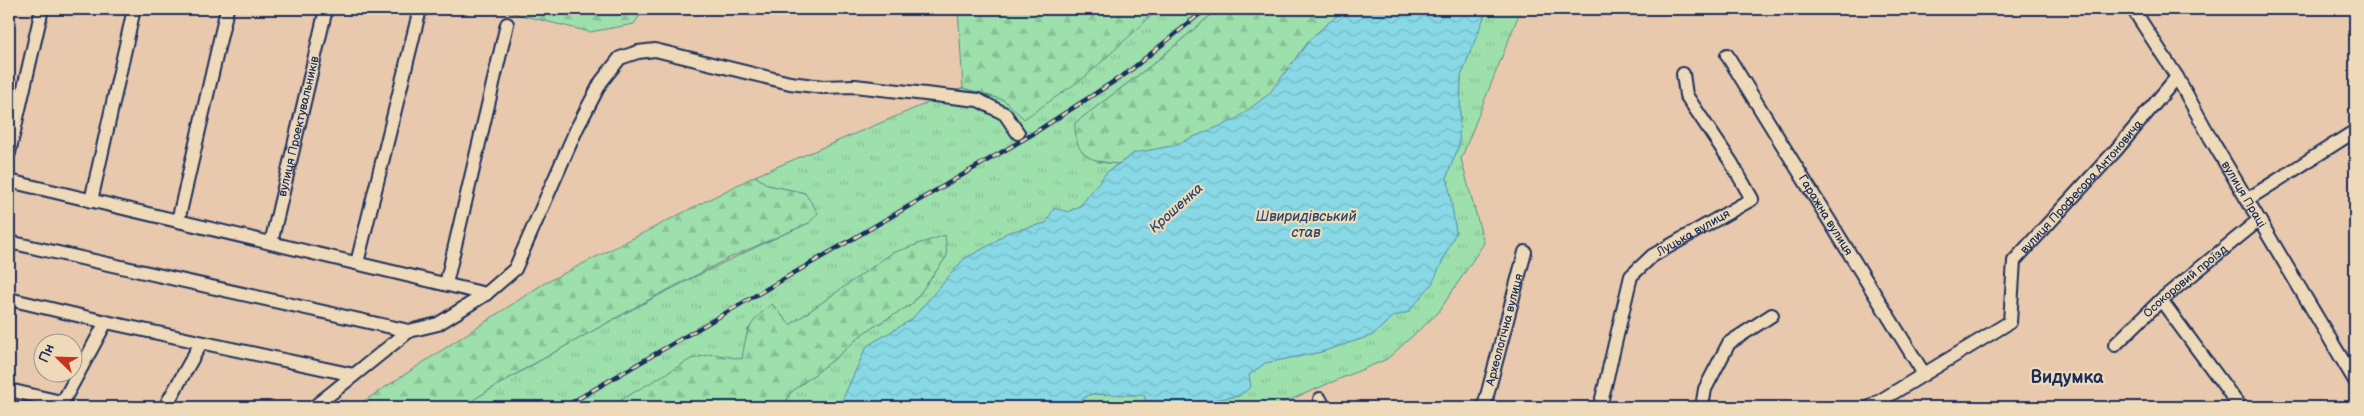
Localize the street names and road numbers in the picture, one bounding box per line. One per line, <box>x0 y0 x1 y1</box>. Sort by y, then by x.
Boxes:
street label: вулиця Проектувальників <box>275 54 322 198</box>
street label: вулиця Професора Антоновича <box>2017 117 2146 257</box>
street label: вулиця Праці <box>2218 158 2270 230</box>
street label: Гаражна вулиця <box>1795 172 1857 258</box>
street label: Луцька вулиця <box>1653 206 1733 260</box>
street label: Осокоровий проїзд <box>2140 241 2231 321</box>
street label: Археологічна вулиця <box>1482 272 1527 388</box>

